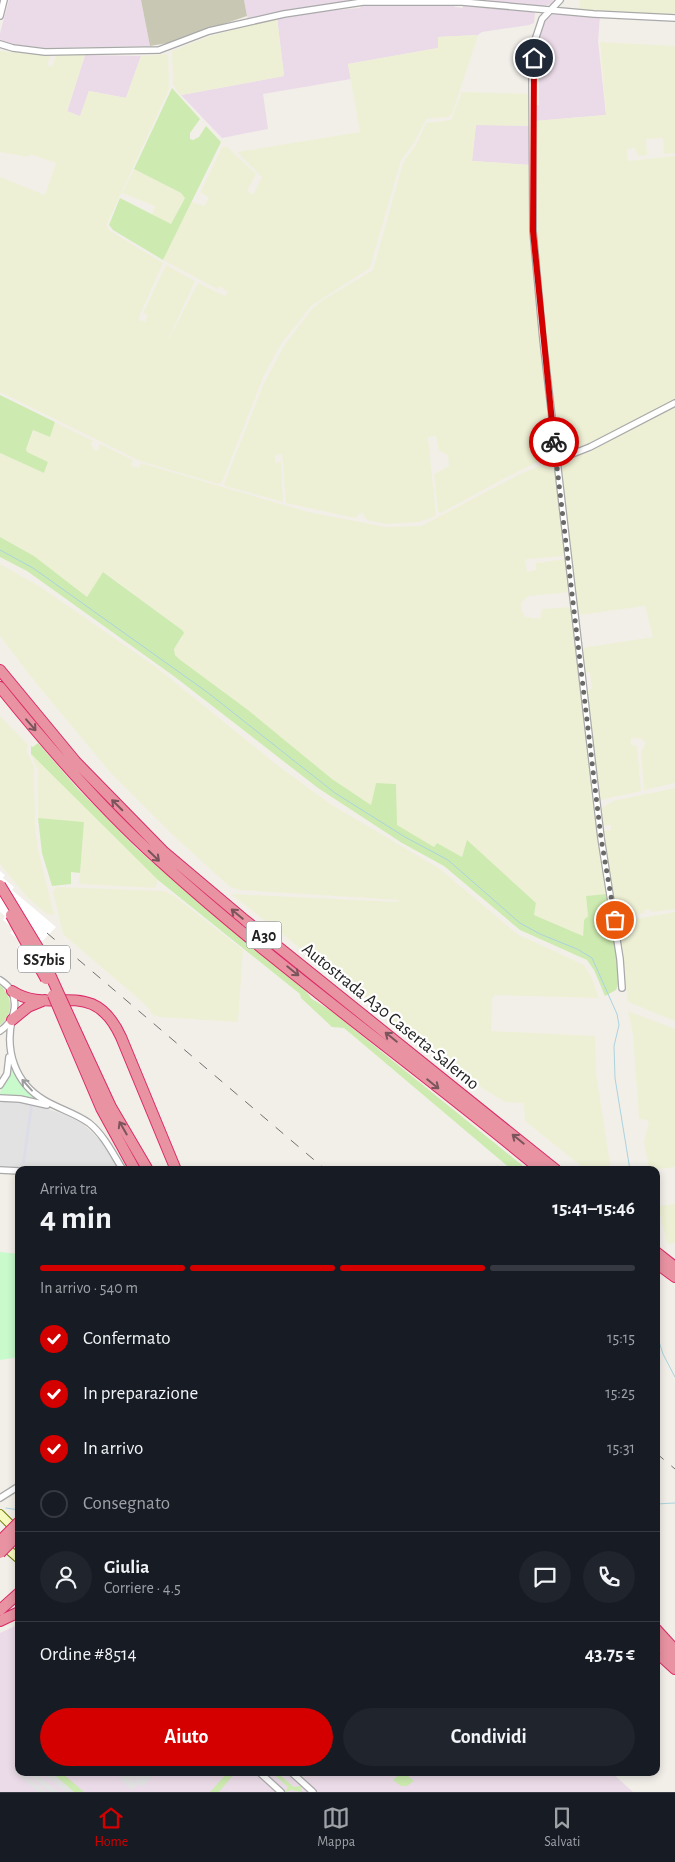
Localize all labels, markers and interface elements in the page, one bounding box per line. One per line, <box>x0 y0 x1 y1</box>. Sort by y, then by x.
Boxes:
pin <box>513 37 555 79</box>
icon: home <box>520 44 548 72</box>
courier <box>529 417 579 467</box>
icon: bike <box>540 428 568 456</box>
one-way arrow <box>25 718 36 731</box>
one-way arrow <box>111 798 123 811</box>
one-way arrow <box>148 850 161 862</box>
pin <box>594 899 636 941</box>
icon: bag <box>601 906 629 934</box>
one-way arrow <box>231 908 244 919</box>
road number: A30 <box>246 922 282 948</box>
street label: Autostrada A30 Caserta-Salerno <box>298 940 482 1094</box>
road number: SS7bis <box>18 946 70 972</box>
one-way arrow <box>286 966 299 977</box>
one-way arrow <box>385 1032 398 1043</box>
one-way arrow <box>426 1078 439 1089</box>
one-way arrow <box>21 1079 33 1092</box>
one-way arrow <box>118 1121 128 1136</box>
one-way arrow <box>512 1134 525 1145</box>
text: Arriva tra <box>40 1181 97 1197</box>
text: 15:41–15:46 <box>552 1199 635 1218</box>
text: 4 min <box>40 1202 112 1234</box>
text: In arrivo · 540 m <box>40 1280 138 1296</box>
icon: check <box>40 1325 68 1353</box>
text: Confermato <box>83 1329 171 1348</box>
text: 15:15 <box>607 1330 635 1346</box>
icon: check <box>40 1380 68 1408</box>
text: In preparazione <box>83 1384 198 1403</box>
text: 15:25 <box>605 1385 635 1401</box>
icon: check <box>40 1435 68 1463</box>
text: In arrivo <box>83 1439 143 1458</box>
text: 15:31 <box>607 1440 635 1456</box>
text: Consegnato <box>83 1494 170 1513</box>
button: person <box>40 1551 92 1603</box>
button: chat <box>519 1551 571 1603</box>
button: phone <box>583 1551 635 1603</box>
text: Giulia <box>104 1558 149 1577</box>
text: Corriere · 4.5 <box>104 1580 181 1596</box>
text: Ordine #8514 <box>40 1645 137 1664</box>
text: 43.75 € <box>585 1645 635 1664</box>
button: Aiuto <box>40 1708 333 1766</box>
button: Condividi <box>343 1708 635 1766</box>
tab: Home <box>94 1804 128 1851</box>
tab: Mappa <box>317 1804 355 1851</box>
tab: Salvati <box>544 1804 580 1851</box>

